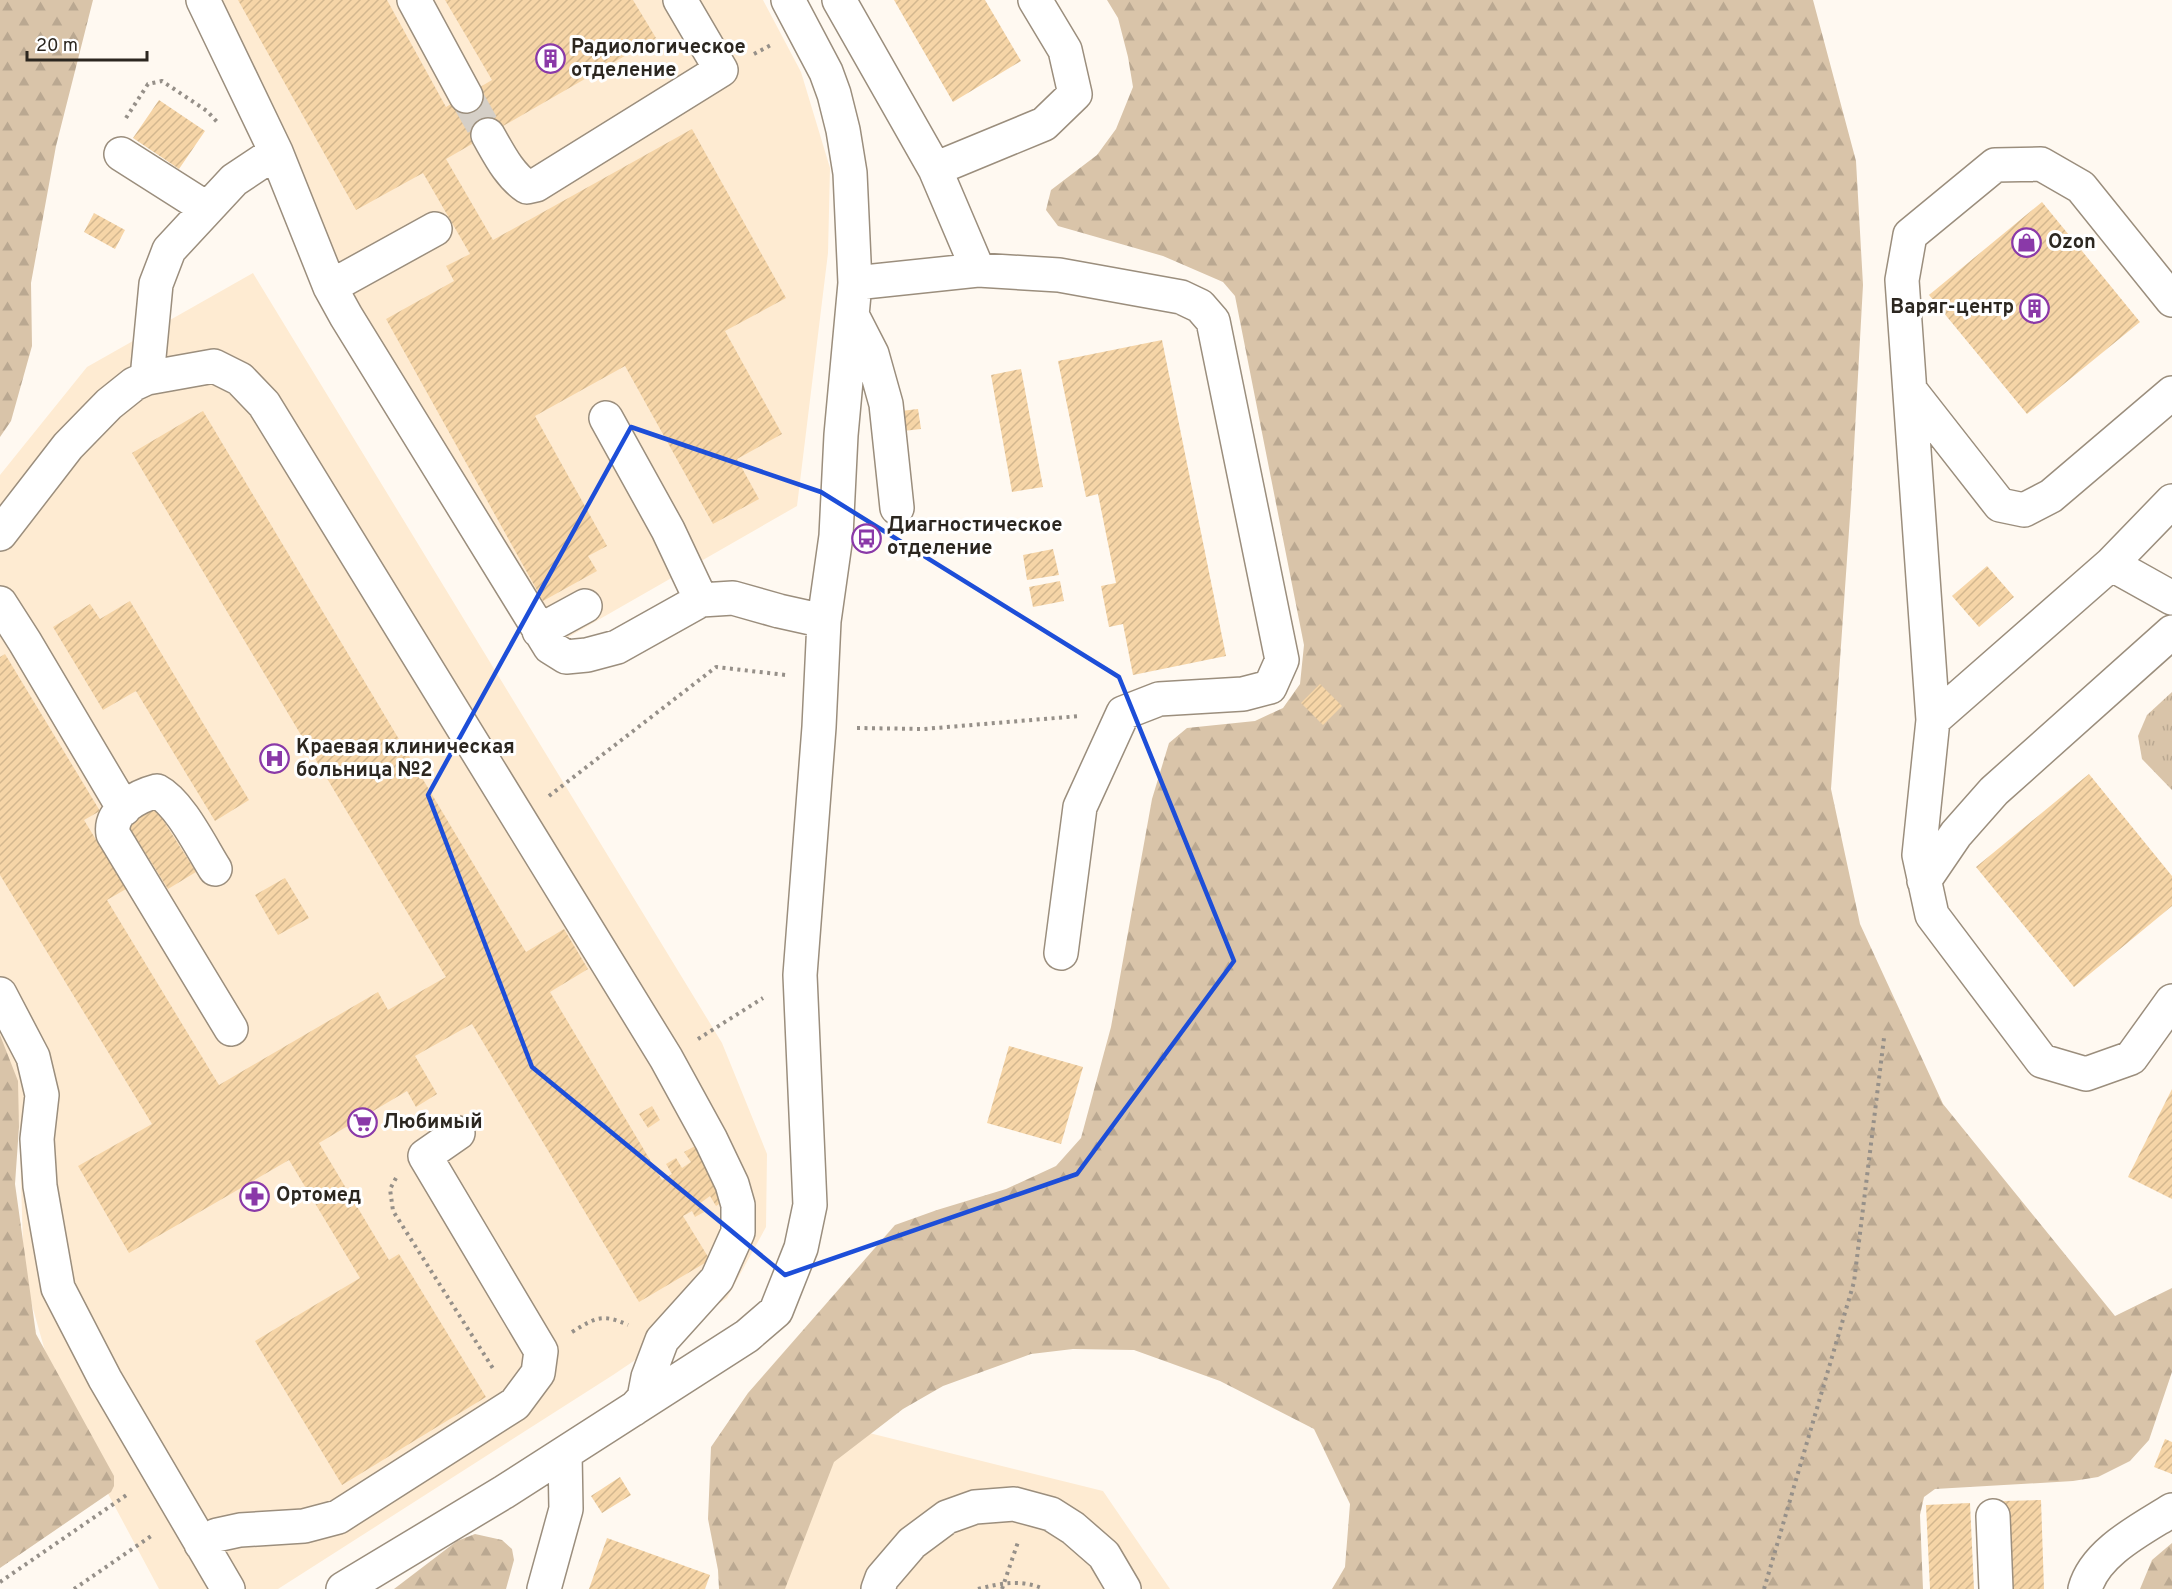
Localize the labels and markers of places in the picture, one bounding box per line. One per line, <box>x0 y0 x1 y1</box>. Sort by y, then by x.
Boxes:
place label: Радиологическое отделение <box>571 35 746 84</box>
building icon: Радиологическое отделение <box>534 43 566 75</box>
shop icon: Ozon <box>2011 227 2043 259</box>
place label: Ozon <box>2048 230 2096 256</box>
building icon: Варяг-центр <box>2019 292 2051 324</box>
place label: Варяг-центр <box>1890 295 2014 321</box>
place label: Диагностическое отделение <box>887 513 1062 562</box>
bus stop icon: Диагностическое отделение <box>850 522 882 554</box>
place label: Краевая клиническая больница №2 <box>296 735 515 784</box>
hospital icon: Краевая клиническая больница №2 <box>259 743 291 775</box>
supermarket icon: Любимый <box>346 1107 378 1139</box>
place label: Любимый <box>383 1110 483 1136</box>
pharmacy icon: Ортомед <box>239 1180 271 1212</box>
place label: Ортомед <box>276 1183 361 1209</box>

